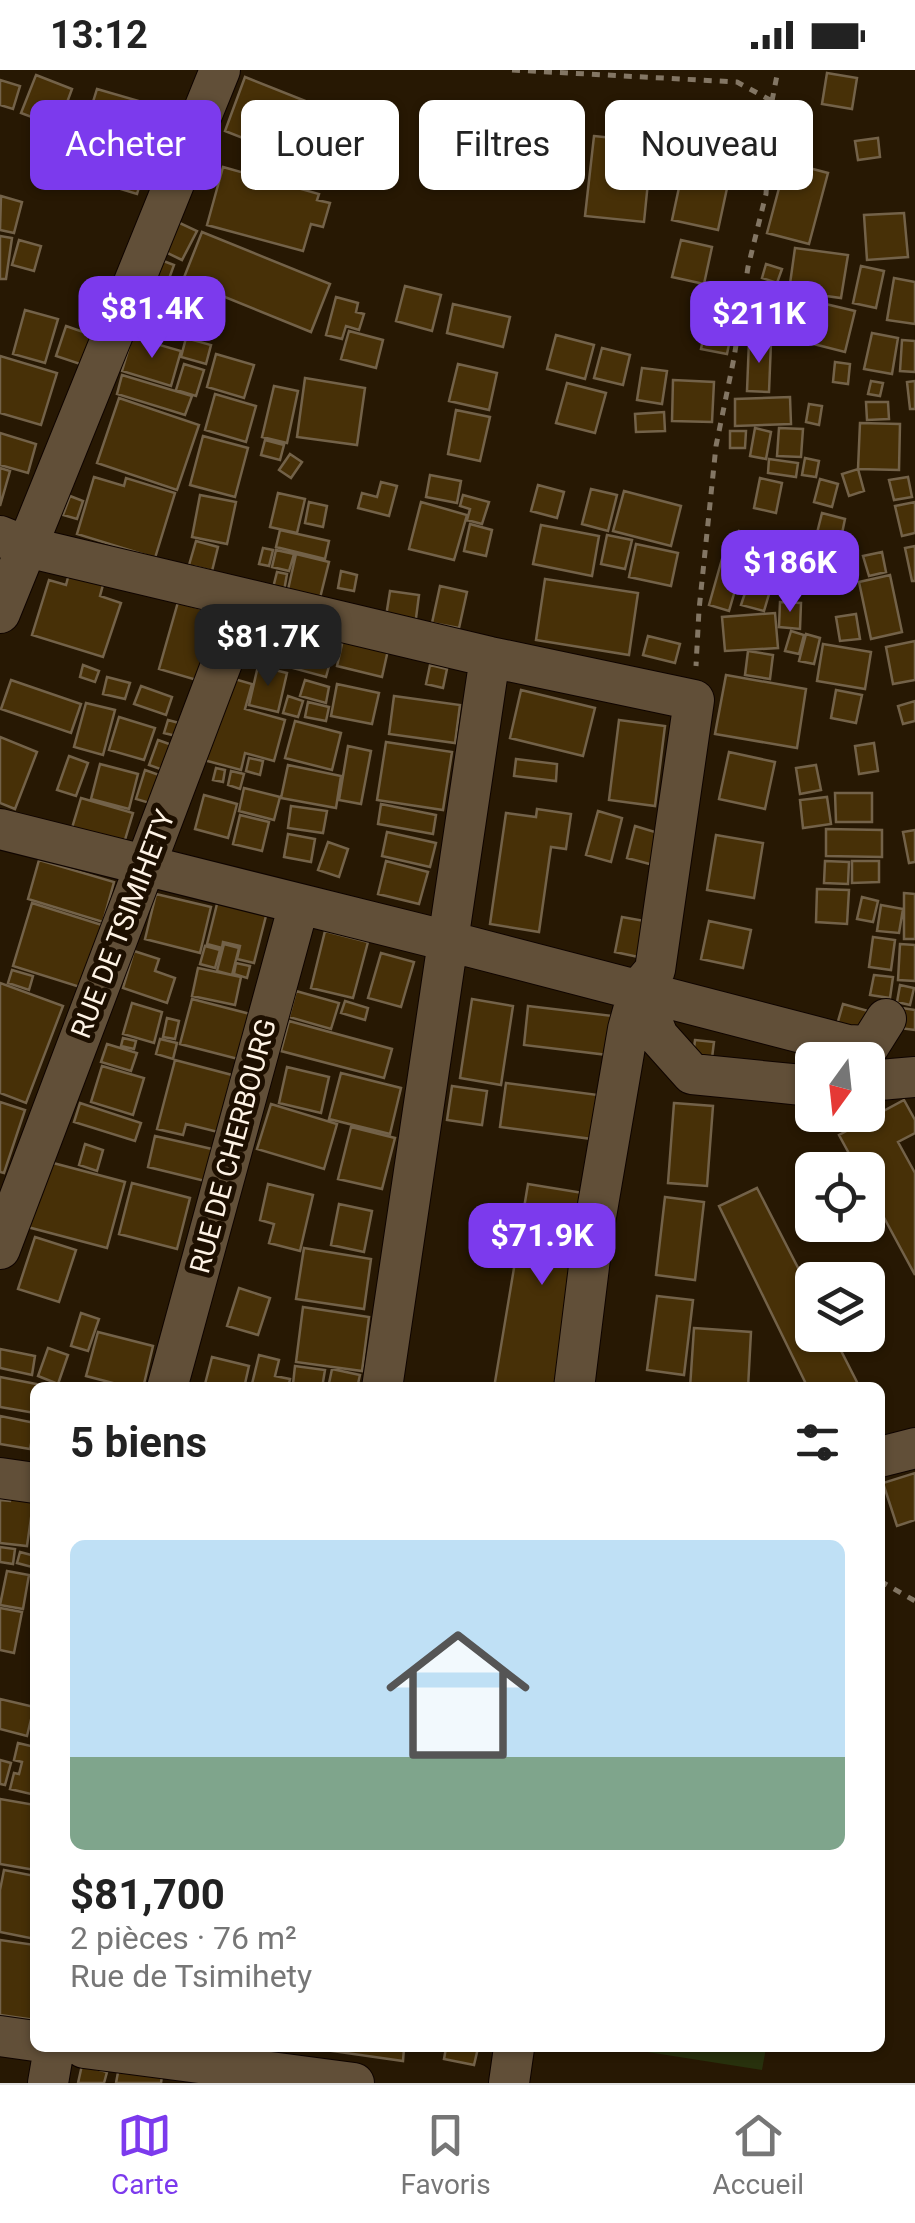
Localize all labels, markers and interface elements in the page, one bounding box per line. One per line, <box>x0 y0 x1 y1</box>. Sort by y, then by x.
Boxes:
text: 13:12 <box>50 13 148 57</box>
chip: Acheter <box>30 100 221 190</box>
chip: Louer <box>241 100 399 190</box>
chip: Filtres <box>419 100 585 190</box>
chip: Nouveau <box>605 100 813 190</box>
pin: $81.4K <box>71 276 233 361</box>
pin: $211K <box>689 281 829 366</box>
text: $81.4K <box>100 289 204 327</box>
text: $211K <box>712 294 806 332</box>
pin: $186K <box>720 530 860 615</box>
text: $186K <box>743 543 837 581</box>
pin: $81.7K <box>187 604 349 689</box>
text: $81.7K <box>216 617 320 655</box>
street label: RUE DE TSIMIHETY <box>64 805 182 1043</box>
street label: RUE DE CHERBOURG <box>183 1015 283 1277</box>
north arrow <box>795 1042 885 1132</box>
map controls <box>795 1042 885 1352</box>
button: locate <box>795 1152 885 1242</box>
pin: $71.9K <box>461 1203 623 1288</box>
text: $71.9K <box>490 1216 594 1254</box>
button: layers <box>795 1262 885 1352</box>
icon: filters <box>790 1415 845 1470</box>
text: 5 biens <box>70 1418 207 1467</box>
icon: home <box>368 1605 548 1785</box>
text: $81,700 <box>70 1870 225 1919</box>
text: 2 pièces · 76 m² <box>70 1919 297 1957</box>
text: Rue de Tsimihety <box>70 1957 312 1995</box>
tab: Carte <box>111 2108 179 2201</box>
tab: Favoris <box>401 2108 491 2201</box>
tab: Accueil <box>713 2108 804 2201</box>

